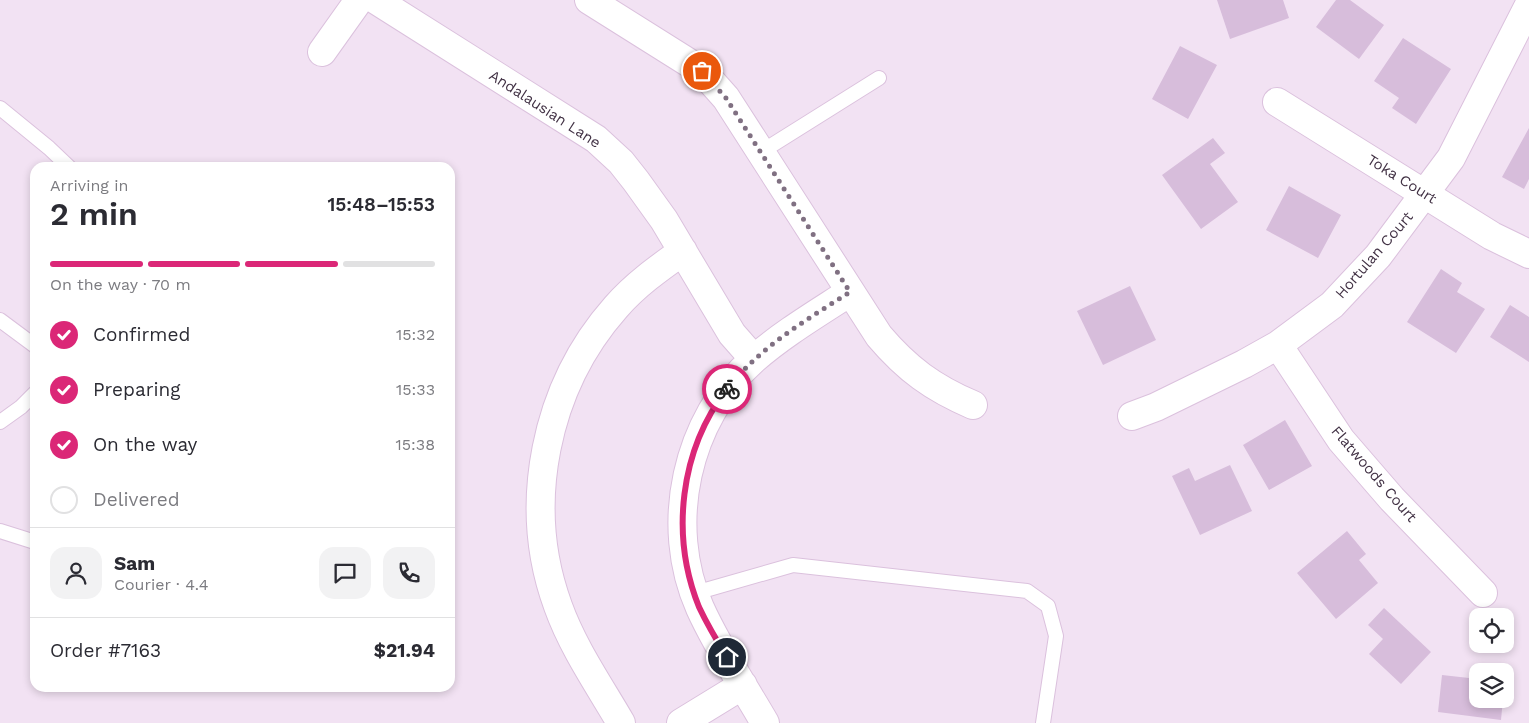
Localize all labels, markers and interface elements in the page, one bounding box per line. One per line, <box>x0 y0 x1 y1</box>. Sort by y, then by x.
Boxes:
pin <box>681 50 723 92</box>
icon: bag <box>688 57 716 85</box>
street label: Andalausian Lane <box>486 66 604 152</box>
street label: Toka Court <box>1364 151 1441 208</box>
text: Arriving in <box>50 176 128 195</box>
text: 15:48–15:53 <box>327 193 435 216</box>
text: 2 min <box>50 195 138 233</box>
street label: Hortulan Court <box>1331 207 1417 302</box>
text: On the way · 70 m <box>50 275 191 294</box>
icon: check <box>50 321 78 349</box>
text: Confirmed <box>93 323 190 346</box>
text: 15:32 <box>396 325 435 344</box>
courier <box>702 364 752 414</box>
icon: bike <box>713 375 741 403</box>
icon: check <box>50 376 78 404</box>
text: Preparing <box>93 378 180 401</box>
text: 15:33 <box>396 380 435 399</box>
street label: Flatwoods Court <box>1327 422 1421 526</box>
icon: check <box>50 431 78 459</box>
text: On the way <box>93 433 197 456</box>
text: 15:38 <box>396 435 435 454</box>
text: Delivered <box>93 488 180 511</box>
button: person <box>50 547 102 599</box>
button: chat <box>319 547 371 599</box>
button: phone <box>383 547 435 599</box>
text: Sam <box>114 552 155 575</box>
text: Courier · 4.4 <box>114 575 209 594</box>
map controls <box>1469 608 1514 708</box>
button: locate <box>1469 608 1514 653</box>
pin <box>706 636 748 678</box>
text: Order #7163 <box>50 639 161 662</box>
text: $21.94 <box>374 639 435 662</box>
icon: home <box>713 643 741 671</box>
button: layers <box>1469 663 1514 708</box>

